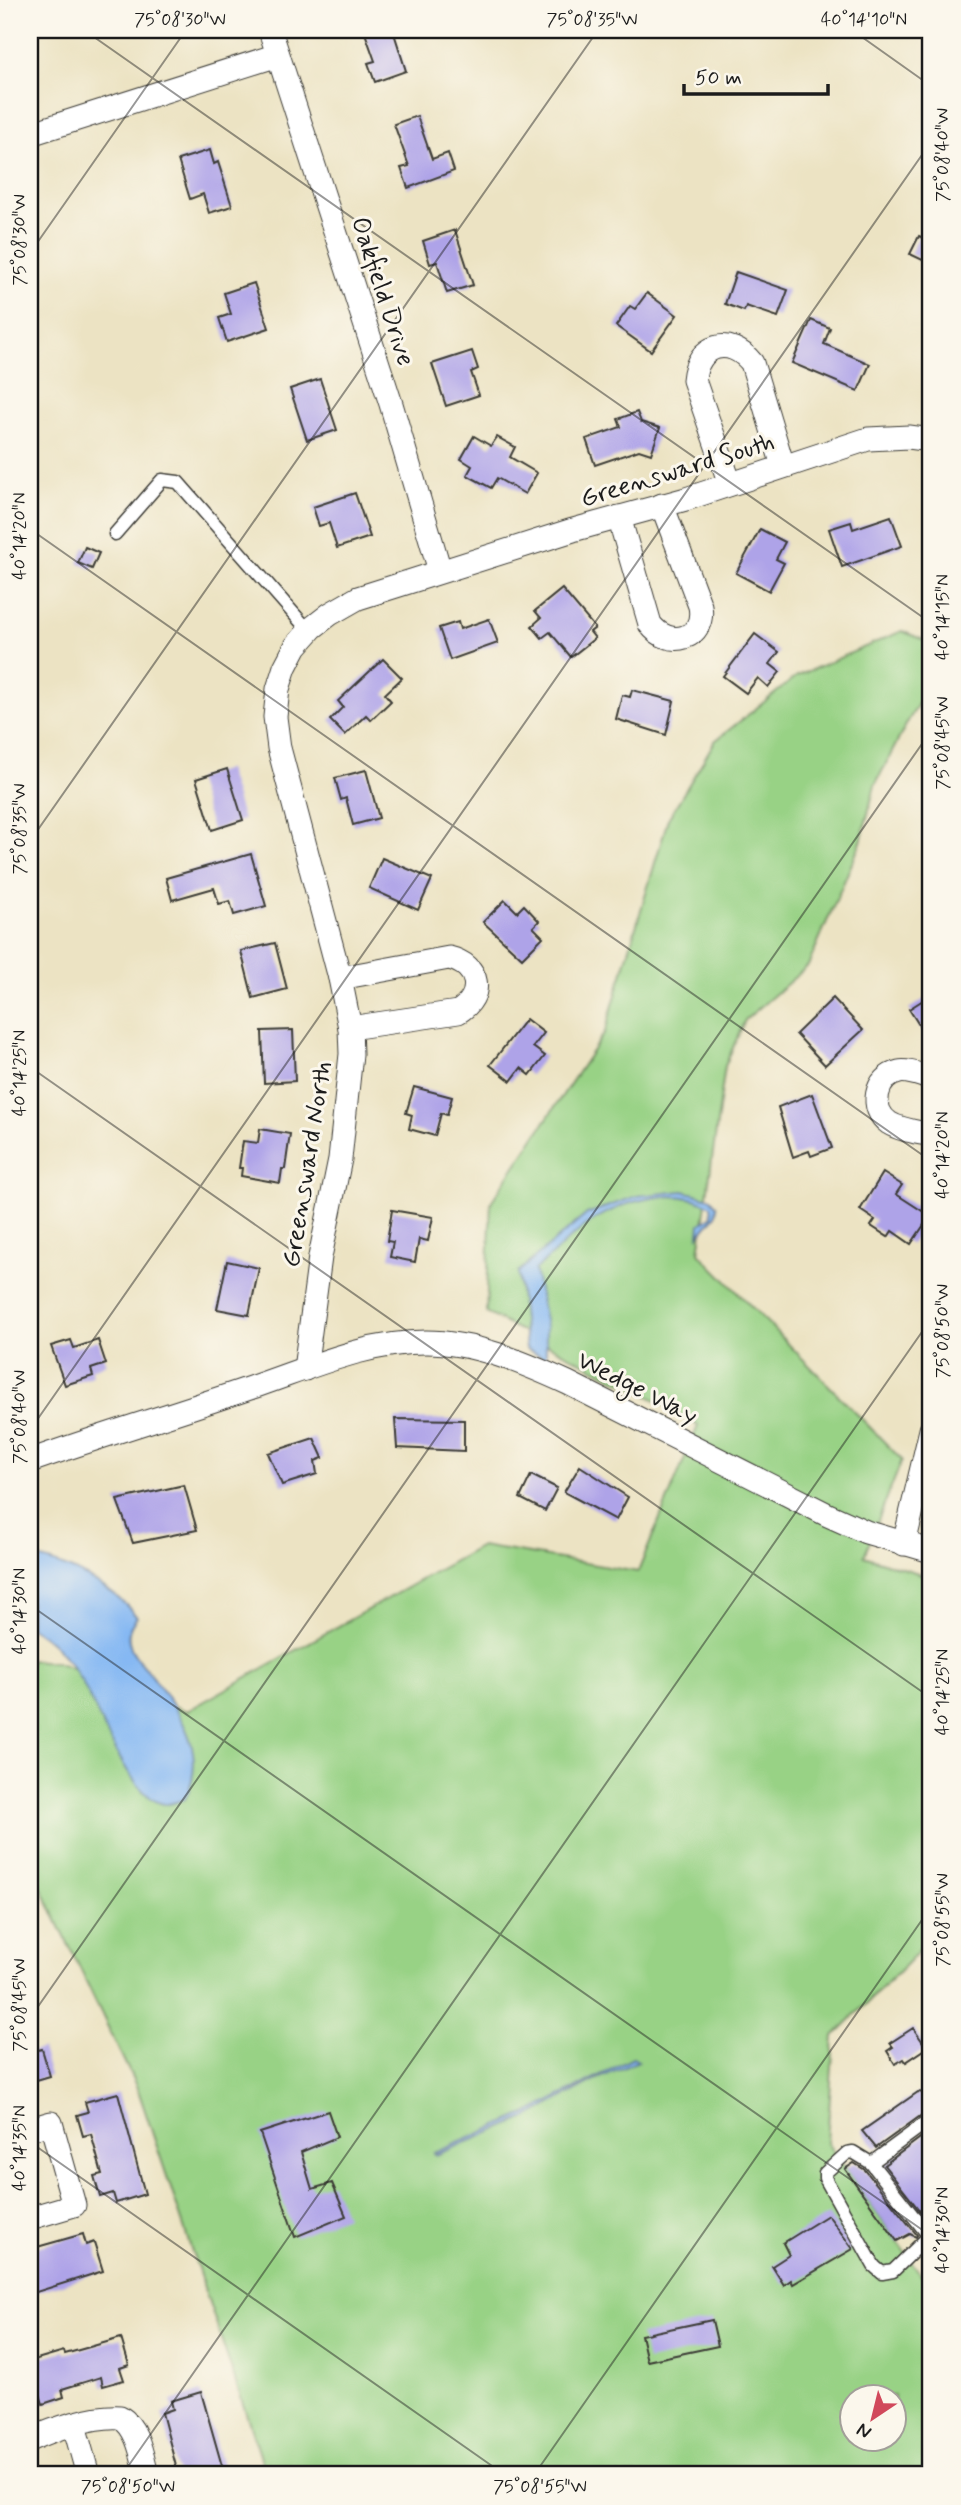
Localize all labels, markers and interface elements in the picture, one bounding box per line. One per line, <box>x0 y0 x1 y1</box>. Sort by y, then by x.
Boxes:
text: 75°08'30"W <box>134 8 226 32</box>
text: 75°08'35"W <box>547 8 637 32</box>
text: 40°14'10"N <box>821 8 907 32</box>
scale bar <box>684 52 828 96</box>
text: 50 m <box>695 64 742 92</box>
text: 75°08'40"W <box>931 108 955 202</box>
text: 75°08'30"W <box>8 194 32 286</box>
street label: Oakfield Drive <box>342 213 422 371</box>
street label: Greensward South <box>576 425 779 517</box>
text: 40°14'20"N <box>8 492 32 580</box>
text: 40°14'15"N <box>931 574 955 660</box>
text: 75°08'45"W <box>931 696 955 790</box>
text: 75°08'35"W <box>8 784 32 874</box>
text: 40°14'25"N <box>8 1030 32 1116</box>
street label: Greensward North <box>275 1059 341 1270</box>
text: 40°14'20"N <box>931 1111 955 1199</box>
text: 75°08'50"W <box>931 1284 955 1378</box>
street label: Wedge Way <box>570 1344 703 1435</box>
text: 75°08'40"W <box>8 1370 32 1464</box>
text: 40°14'30"N <box>8 1568 32 1654</box>
text: 40°14'25"N <box>931 1649 955 1735</box>
text: 75°08'55"W <box>931 1873 955 1967</box>
text: 75°08'45"W <box>8 1958 32 2052</box>
text: 40°14'35"N <box>8 2105 32 2191</box>
text: 40°14'30"N <box>931 2187 955 2273</box>
north arrow <box>838 2382 908 2452</box>
text: N <box>852 2417 876 2445</box>
text: 75°08'50"W <box>81 2475 175 2499</box>
text: 75°08'55"W <box>493 2475 587 2499</box>

